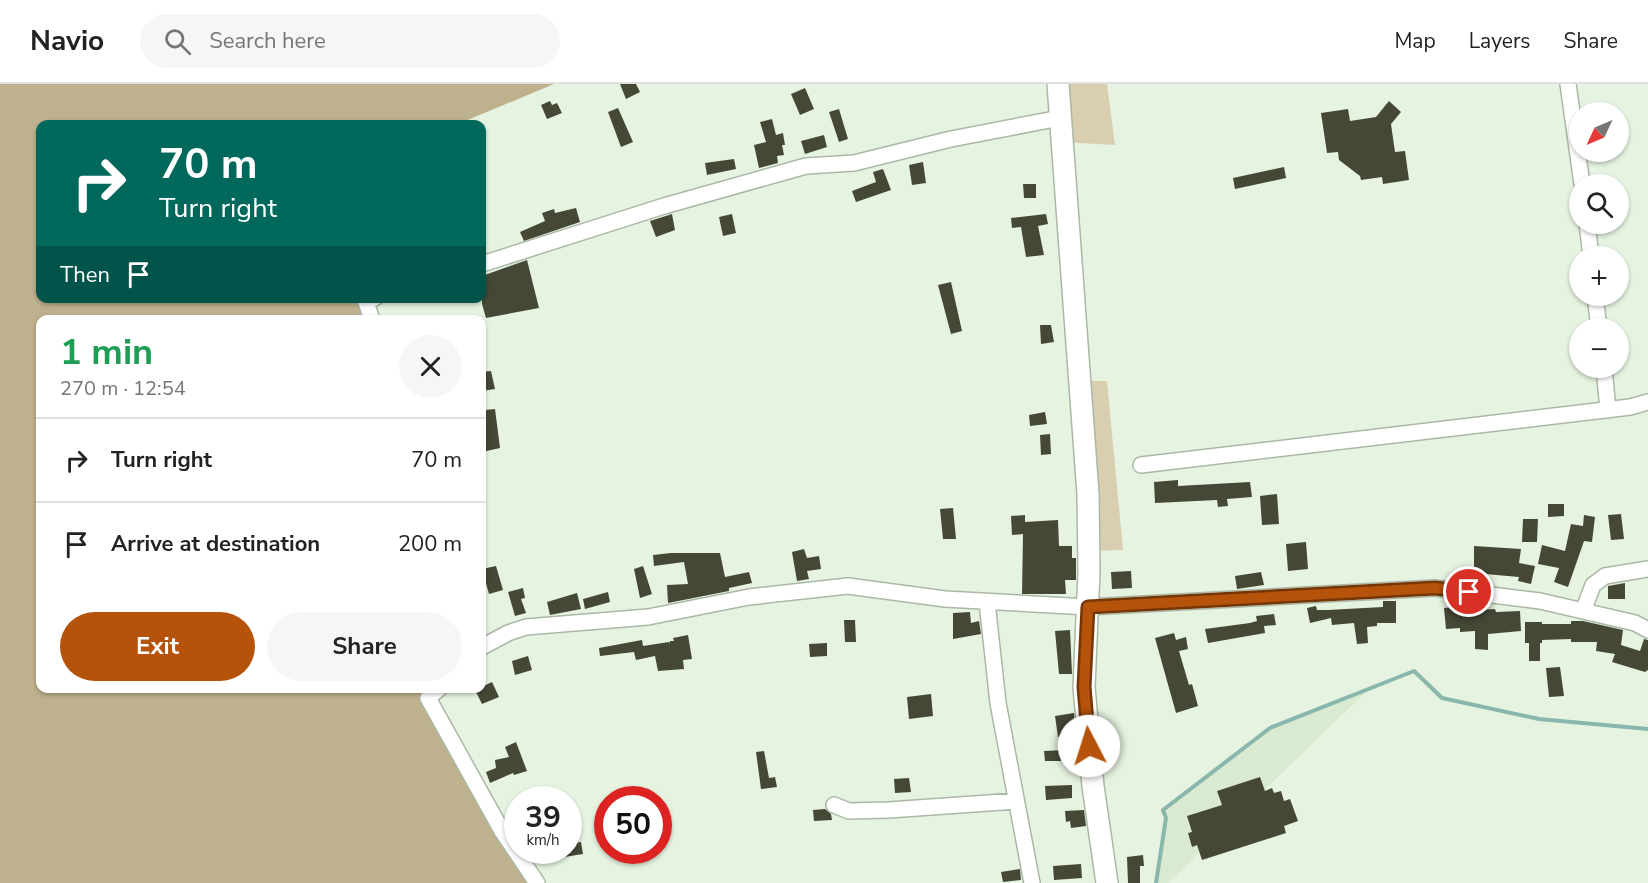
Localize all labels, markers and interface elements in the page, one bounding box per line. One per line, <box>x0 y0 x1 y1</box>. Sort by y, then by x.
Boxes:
search box <box>140 14 560 68</box>
text: Navio <box>30 22 104 60</box>
icon: search <box>161 25 194 58</box>
text: Search here <box>209 26 326 56</box>
text: Map <box>1394 27 1436 55</box>
text: Layers <box>1469 27 1530 55</box>
text: Share <box>1563 27 1618 55</box>
north arrow <box>1569 102 1629 162</box>
map controls <box>1569 102 1629 378</box>
text: 70 m <box>159 136 258 193</box>
icon: right <box>60 144 138 222</box>
button: search <box>1569 174 1629 234</box>
text: Turn right <box>159 190 277 227</box>
button: + <box>1569 246 1629 306</box>
icon: arrive <box>122 258 155 291</box>
text: Then <box>60 260 110 290</box>
button: − <box>1569 318 1629 378</box>
text: 1 min <box>60 328 153 377</box>
button: close <box>399 335 462 398</box>
text: 270 m · 12:54 <box>60 375 186 402</box>
icon: right <box>60 444 93 477</box>
text: Turn right <box>111 445 212 475</box>
text: 70 m <box>411 445 462 475</box>
icon: arrive <box>60 528 93 561</box>
text: Arrive at destination <box>111 529 320 559</box>
text: 200 m <box>398 529 462 559</box>
pin <box>1443 566 1494 617</box>
icon: arrive <box>1452 575 1485 608</box>
button: Exit <box>60 612 255 681</box>
button: Share <box>267 612 462 681</box>
position arrow <box>1057 714 1121 778</box>
speed limit sign: 50 <box>594 786 672 864</box>
text: 39 <box>525 797 561 838</box>
text: km/h <box>526 830 560 850</box>

